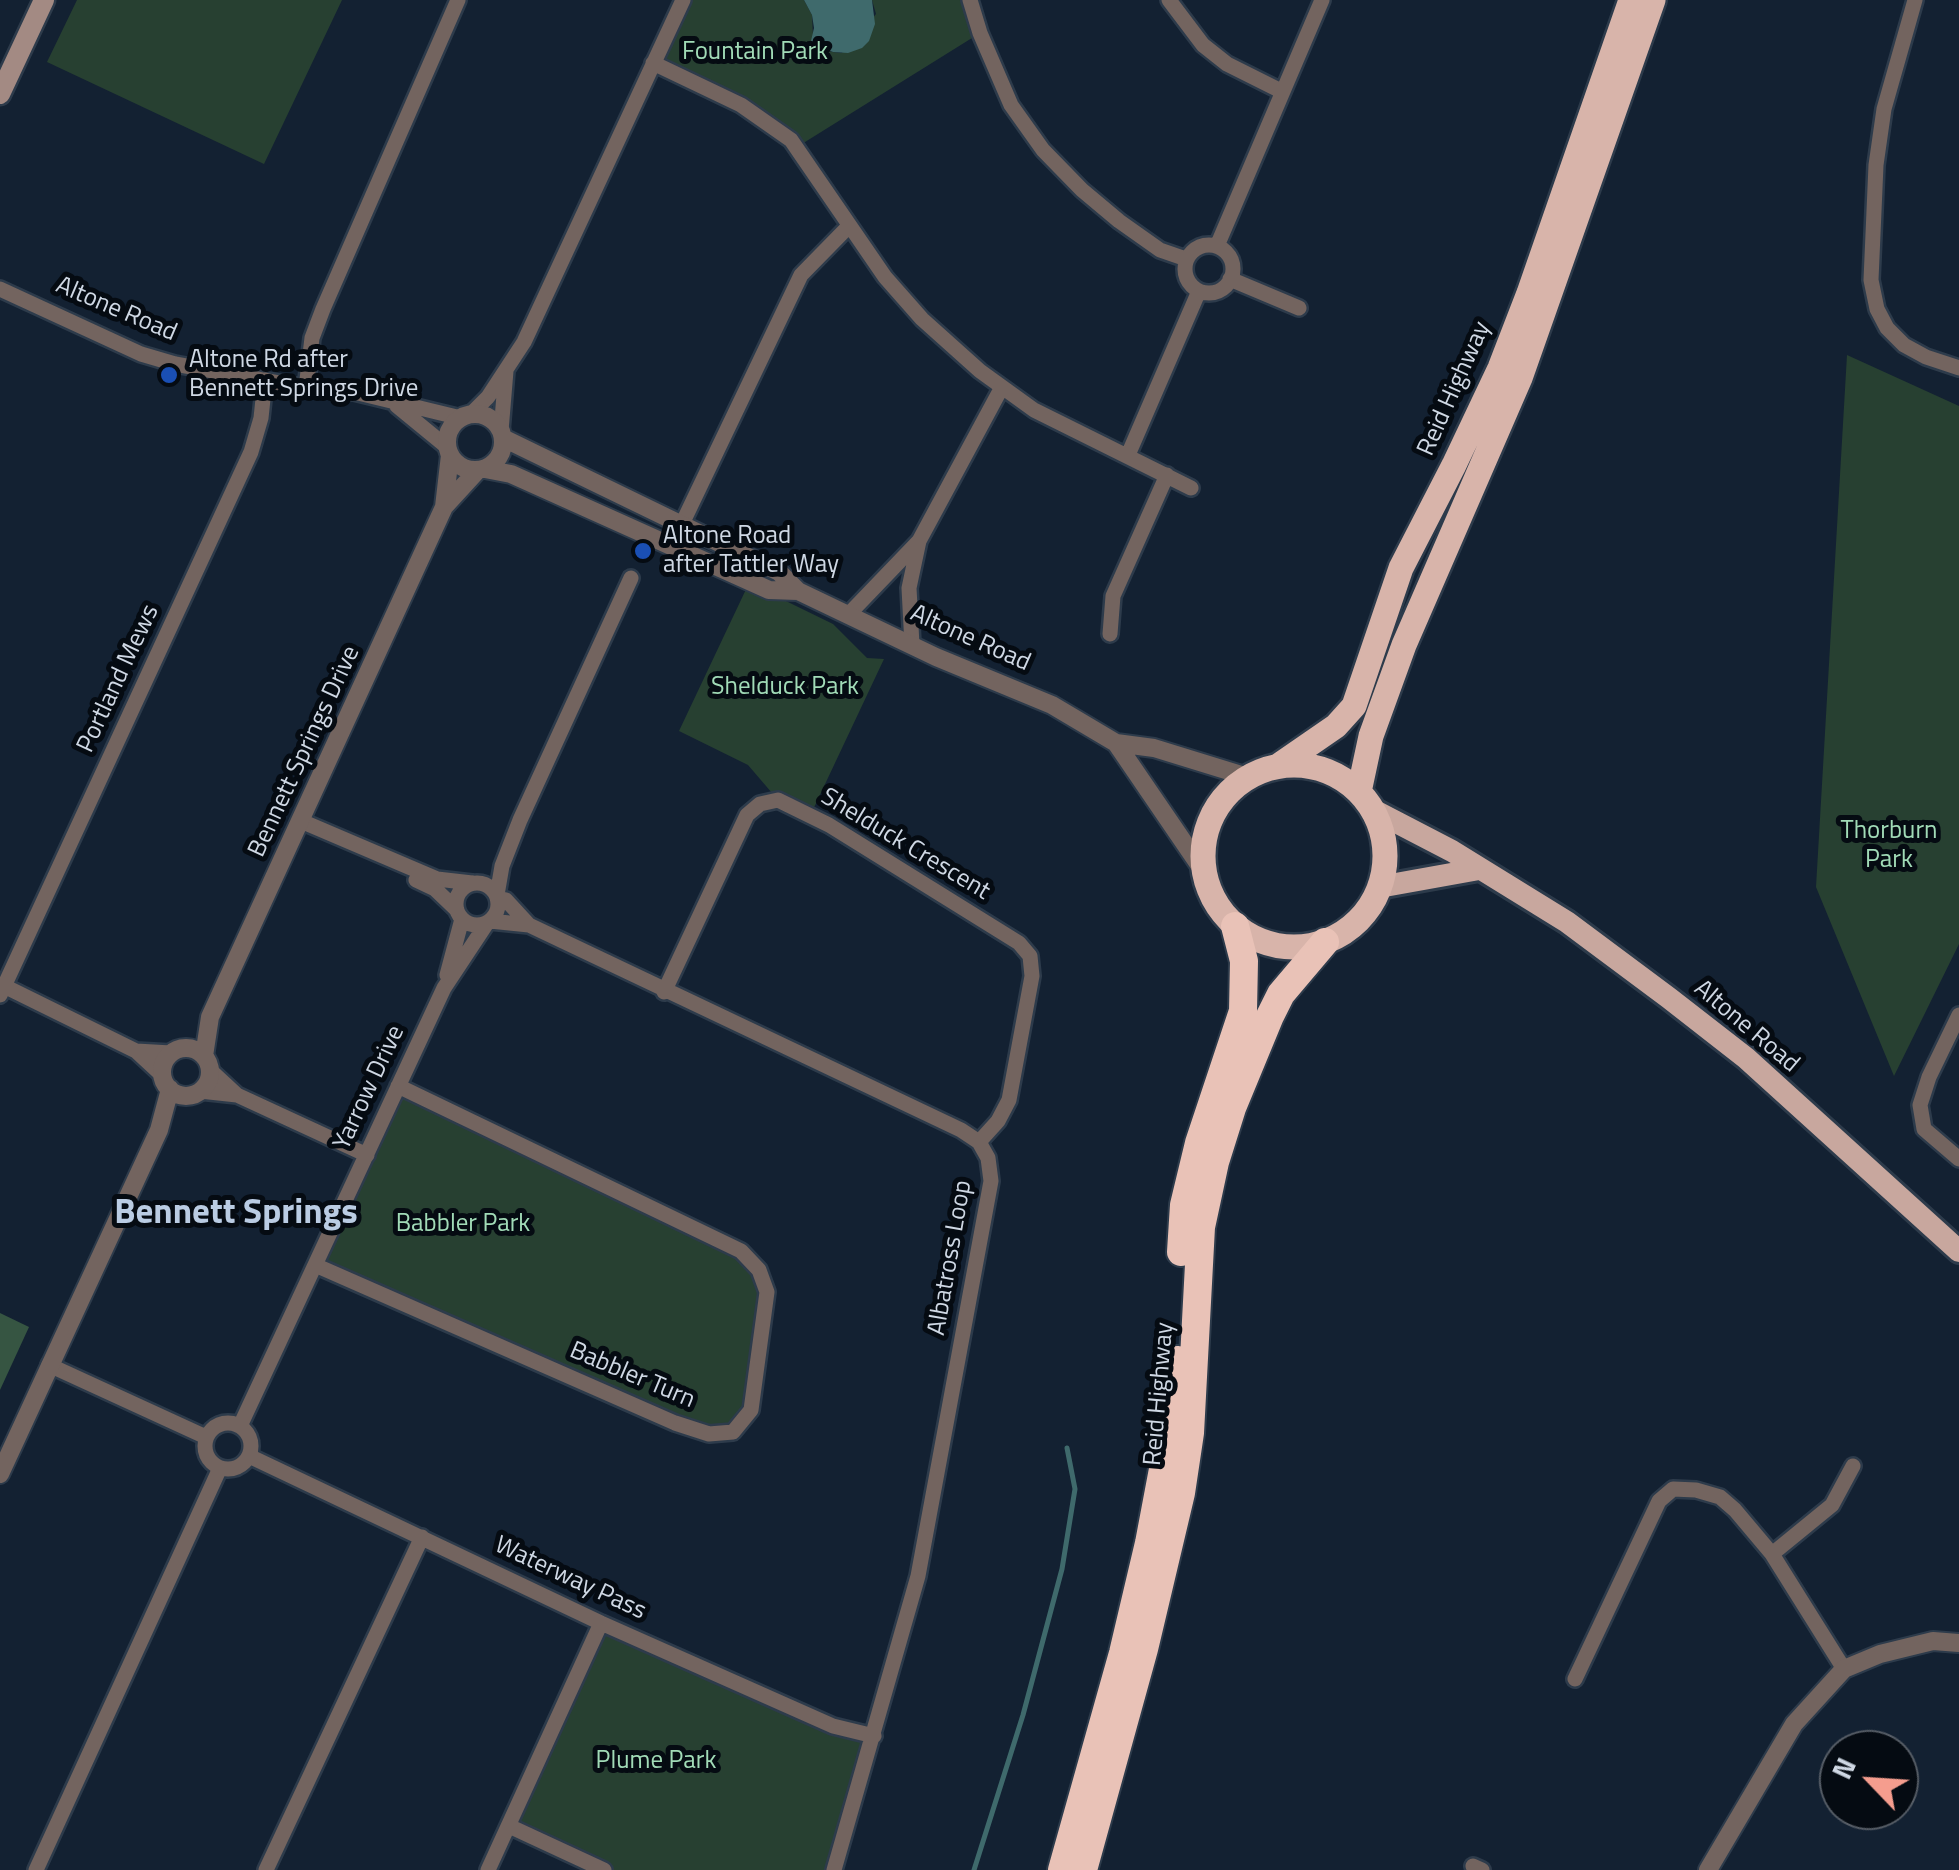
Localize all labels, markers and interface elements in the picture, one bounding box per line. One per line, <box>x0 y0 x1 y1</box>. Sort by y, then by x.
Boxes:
park label: Fountain Park <box>682 38 828 68</box>
street label: Altone Road <box>51 271 181 349</box>
street label: Reid Highway <box>1412 317 1498 461</box>
place label: Altone Rd after Bennett Springs Drive <box>189 346 418 405</box>
marker: Altone Rd after Bennett Springs Drive <box>158 364 180 386</box>
place label: Altone Road after Tattler Way <box>663 522 839 581</box>
marker: Altone Road after Tattler Way <box>632 540 654 562</box>
street label: Altone Road <box>905 599 1035 679</box>
street label: Portland Mews <box>72 600 166 758</box>
street label: Bennett Springs Drive <box>243 642 367 862</box>
park label: Shelduck Park <box>711 673 859 703</box>
street label: Shelduck Crescent <box>815 783 995 907</box>
park label: Thorburn Park <box>1841 817 1937 876</box>
street label: Altone Road <box>1687 974 1805 1080</box>
street label: Yarrow Drive <box>328 1021 412 1155</box>
street label: Albatross Loop <box>923 1178 979 1338</box>
district label: Bennett Springs <box>114 1193 358 1235</box>
park label: Babbler Park <box>396 1210 530 1240</box>
street label: Reid Highway <box>1139 1321 1181 1467</box>
street label: Babbler Turn <box>565 1336 699 1416</box>
street label: Waterway Pass <box>489 1531 651 1627</box>
north arrow <box>1819 1730 1919 1830</box>
park label: Plume Park <box>596 1747 716 1777</box>
text: N <box>1820 1750 1867 1786</box>

